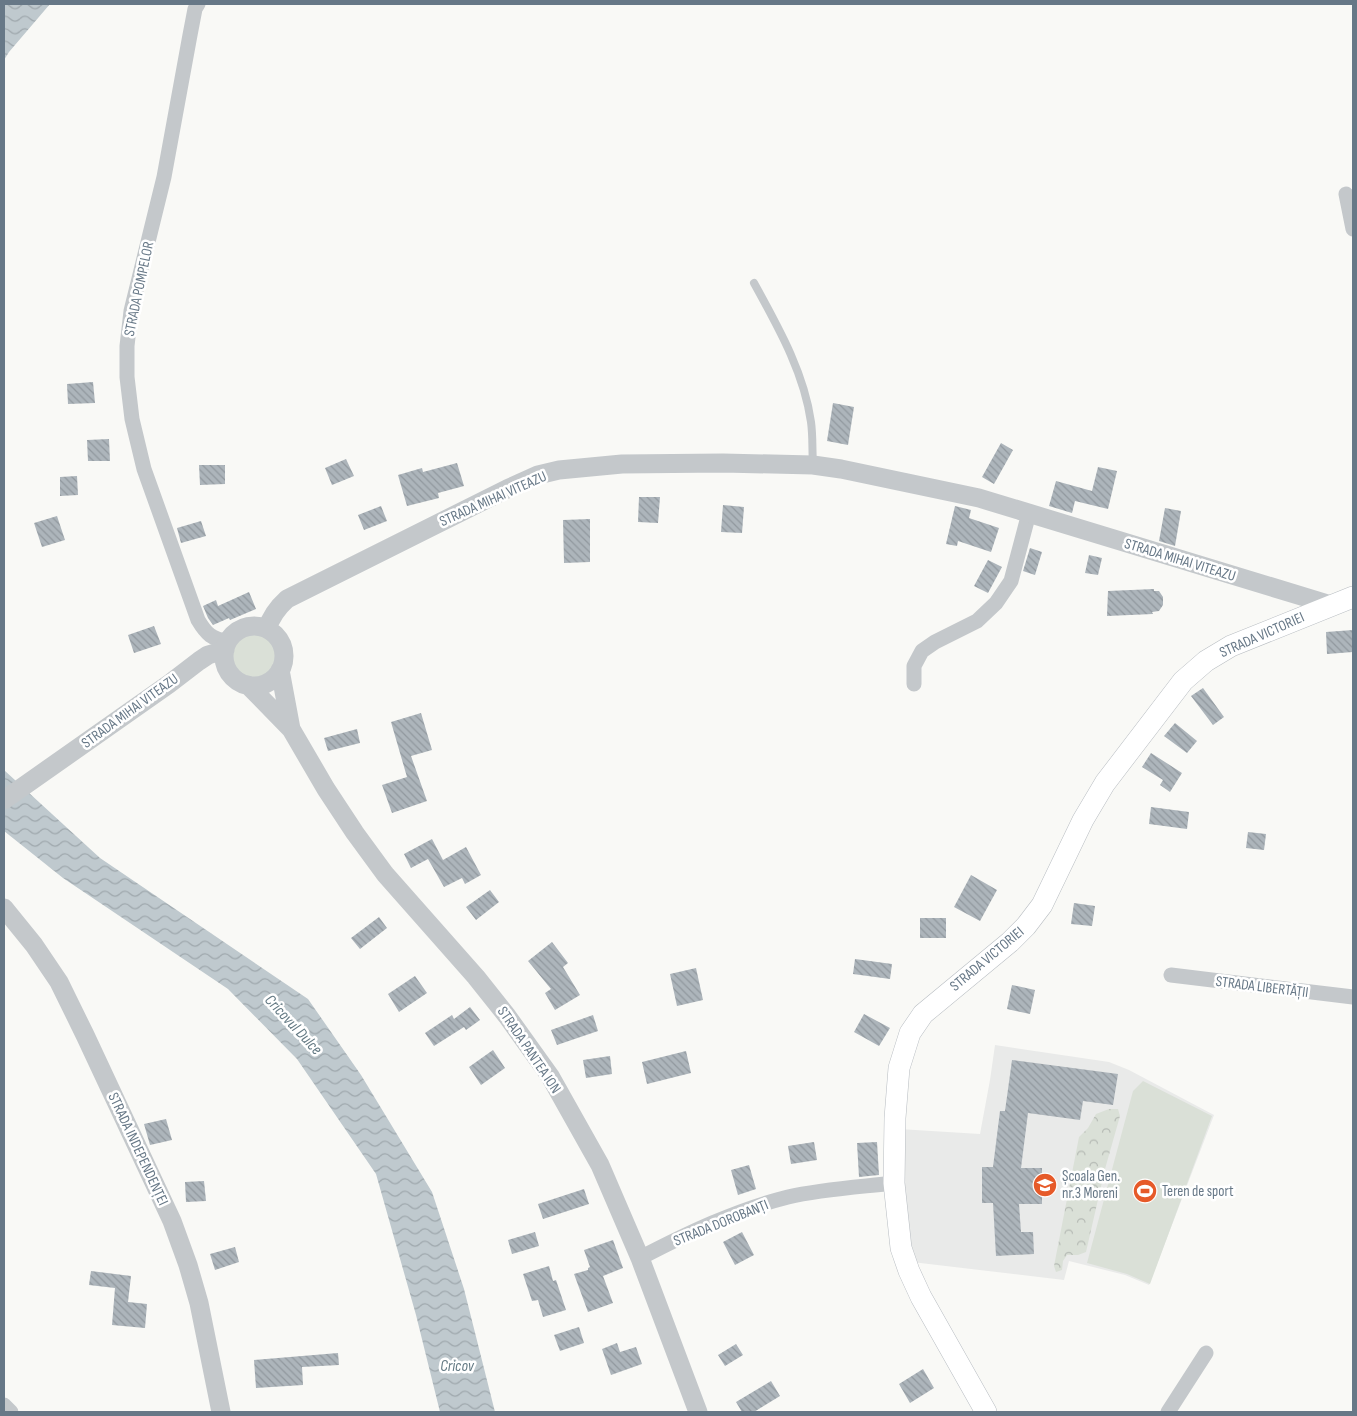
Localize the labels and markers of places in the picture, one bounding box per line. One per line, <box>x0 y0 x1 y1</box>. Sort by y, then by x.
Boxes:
place label: Școala Gen. nr.3 Moreni <box>1062 1167 1120 1203</box>
school or university icon: Școala Gen. nr.3 Moreni <box>1032 1172 1058 1198</box>
sports icon: Teren de sport <box>1132 1178 1158 1204</box>
place label: Teren de sport <box>1162 1182 1234 1201</box>

